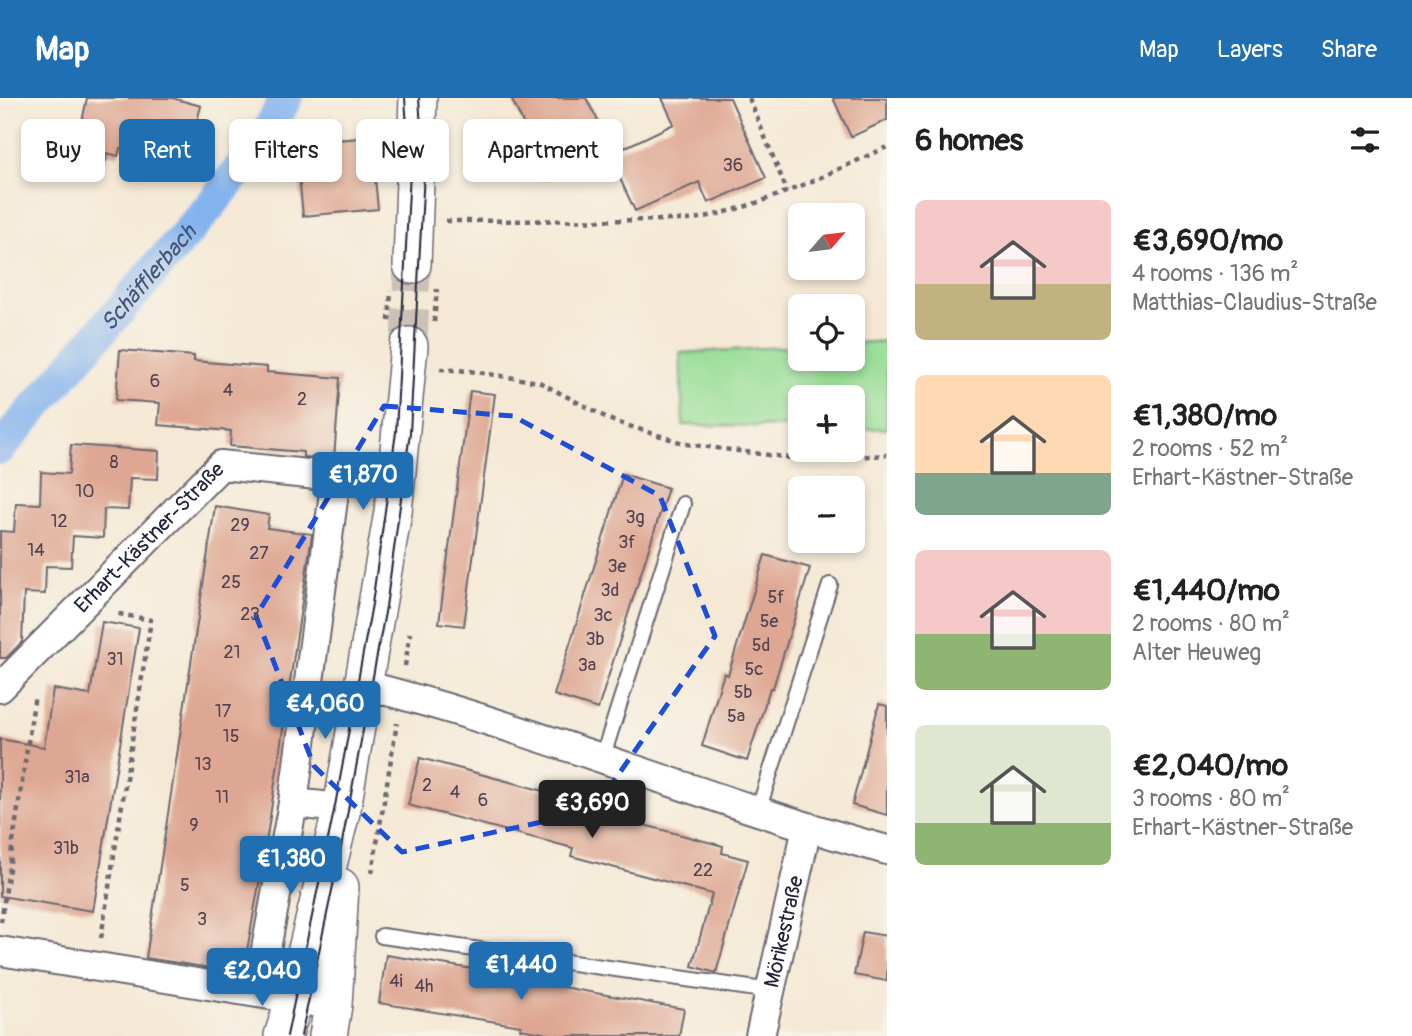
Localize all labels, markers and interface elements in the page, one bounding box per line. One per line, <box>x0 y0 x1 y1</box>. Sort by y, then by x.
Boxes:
text: Map <box>35 29 90 70</box>
text: Map <box>1139 35 1179 64</box>
text: Layers <box>1217 35 1283 64</box>
text: Share <box>1321 35 1377 64</box>
chip: Buy <box>21 119 105 182</box>
chip: Rent <box>119 119 215 182</box>
chip: Filters <box>229 119 342 182</box>
chip: New <box>356 119 449 182</box>
chip: Apartment <box>463 119 623 182</box>
icon: filters <box>1346 121 1384 159</box>
text: 6 homes <box>915 122 1023 159</box>
house number: 36 <box>723 154 743 177</box>
north arrow <box>788 203 864 280</box>
map controls <box>788 203 865 553</box>
water label: Schäfflerbach <box>94 218 203 337</box>
text: €3,690/mo <box>1132 222 1283 259</box>
icon: home <box>971 228 1055 312</box>
text: 4 rooms · 136 m² <box>1132 259 1298 288</box>
text: Matthias-Claudius-Straße <box>1132 288 1377 317</box>
button: locate <box>788 294 865 371</box>
house number: 6 <box>150 370 160 393</box>
house number: 4 <box>223 379 234 402</box>
button: + <box>788 385 865 462</box>
house number: 2 <box>297 388 307 411</box>
text: €1,380/mo <box>1132 397 1277 434</box>
icon: home <box>971 403 1055 487</box>
text: 2 rooms · 52 m² <box>1132 434 1288 463</box>
house number: 8 <box>109 451 119 474</box>
pin: €1,870 <box>306 452 420 512</box>
street label: Erhart-Kästner-Straße <box>69 456 231 619</box>
text: €1,870 <box>328 460 398 489</box>
text: Erhart-Kästner-Straße <box>1132 463 1353 492</box>
button: − <box>788 476 865 553</box>
house number: 10 <box>75 480 95 503</box>
house number: 3g <box>625 506 645 529</box>
house number: 12 <box>50 510 68 533</box>
house number: 29 <box>230 514 250 537</box>
house number: 3f <box>618 531 636 554</box>
house number: 14 <box>27 539 45 562</box>
house number: 27 <box>249 542 269 565</box>
house number: 3e <box>608 555 627 578</box>
house number: 25 <box>221 571 241 594</box>
text: €1,440/mo <box>1132 572 1280 609</box>
icon: home <box>971 578 1055 662</box>
house number: 3d <box>601 579 619 602</box>
house number: 5f <box>767 586 785 609</box>
house number: 23 <box>240 603 260 626</box>
house number: 3c <box>593 604 613 627</box>
text: 2 rooms · 80 m² <box>1132 609 1290 638</box>
house number: 5e <box>760 610 778 633</box>
house number: 3b <box>586 628 605 651</box>
house number: 5d <box>752 634 770 657</box>
text: Alter Heuweg <box>1132 638 1261 667</box>
house number: 21 <box>223 641 241 664</box>
house number: 31 <box>106 648 124 671</box>
house number: 3a <box>578 654 596 677</box>
house number: 5c <box>745 658 763 681</box>
house number: 5b <box>734 681 752 704</box>
pin: €4,060 <box>268 682 382 741</box>
text: €4,060 <box>285 689 365 718</box>
house number: 17 <box>215 700 232 723</box>
house number: 5a <box>727 705 745 728</box>
house number: 15 <box>223 725 239 748</box>
text: €2,040/mo <box>1132 747 1288 784</box>
house number: 13 <box>194 753 212 776</box>
icon: home <box>971 753 1055 837</box>
house number: 31a <box>64 766 90 789</box>
house number: 2 <box>422 774 432 797</box>
pin: €3,690 <box>535 780 649 840</box>
house number: 4 <box>450 781 461 804</box>
text: 3 rooms · 80 m² <box>1132 784 1290 813</box>
house number: 11 <box>215 786 229 809</box>
text: €3,690 <box>555 788 629 817</box>
house number: 6 <box>478 789 488 812</box>
text: Erhart-Kästner-Straße <box>1132 813 1353 842</box>
house number: 9 <box>189 814 199 837</box>
pin: €1,380 <box>234 836 348 896</box>
house number: 31b <box>53 837 79 860</box>
text: €1,380 <box>256 844 326 873</box>
house number: 22 <box>693 859 713 882</box>
street label: Mörikestraße <box>758 873 810 990</box>
house number: 5 <box>180 874 190 897</box>
house number: 3 <box>197 908 207 931</box>
pin: €1,440 <box>464 942 578 1002</box>
pin: €2,040 <box>205 948 319 1008</box>
text: €1,440 <box>485 950 557 979</box>
text: €2,040 <box>223 956 301 985</box>
house number: 4i <box>389 970 403 993</box>
house number: 4h <box>415 975 433 998</box>

